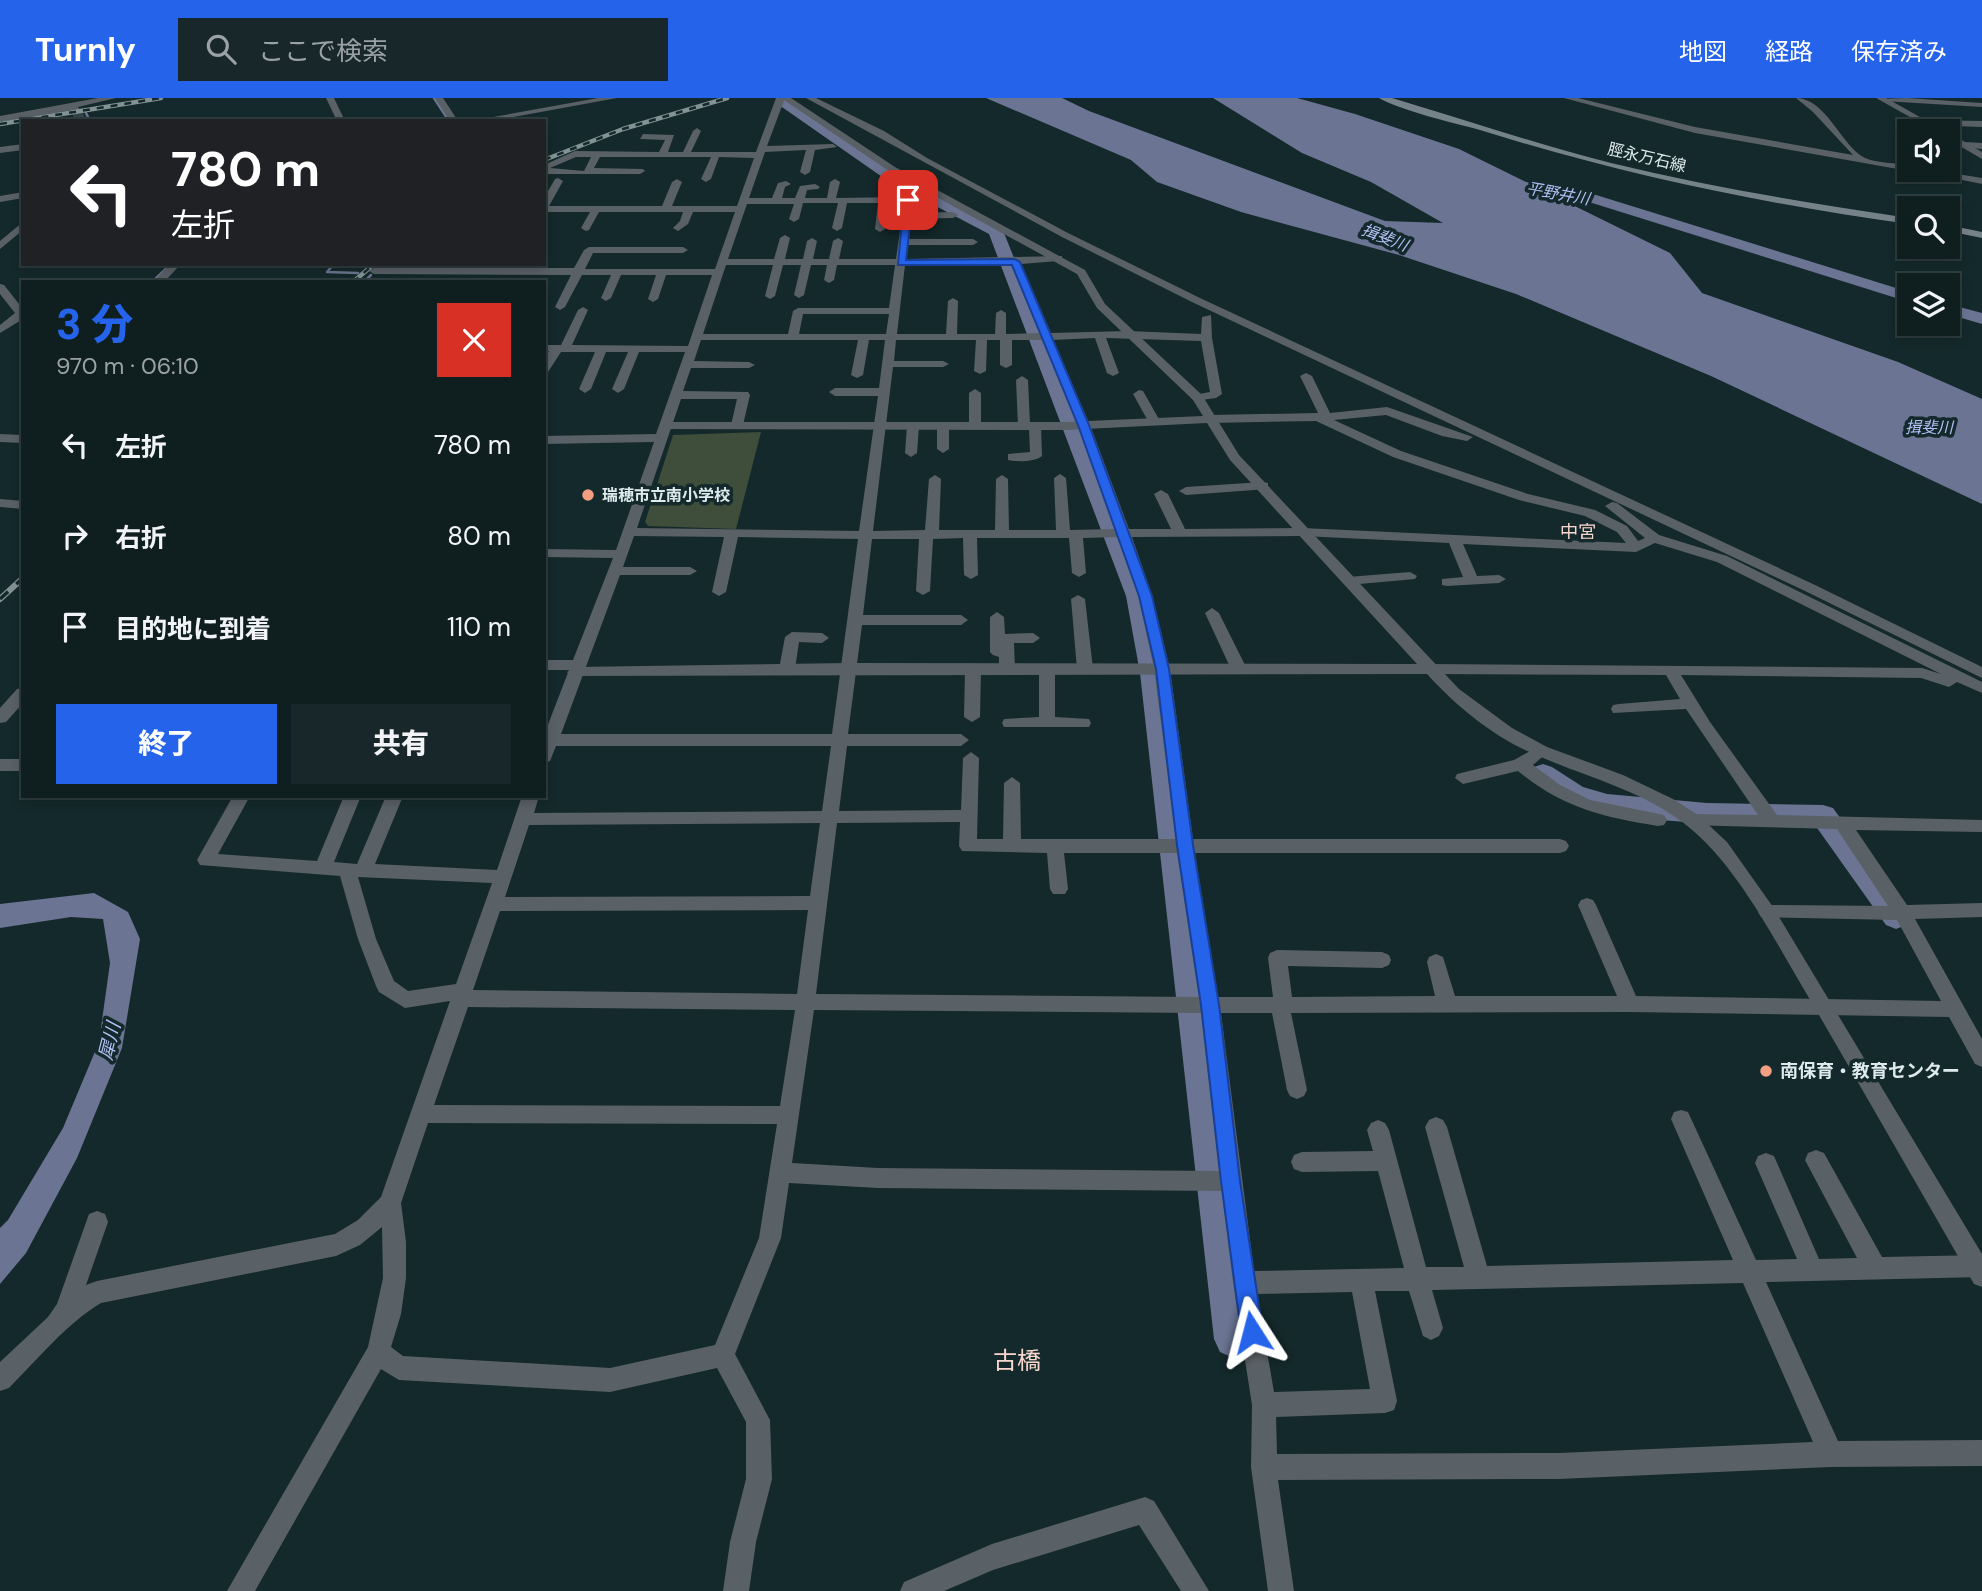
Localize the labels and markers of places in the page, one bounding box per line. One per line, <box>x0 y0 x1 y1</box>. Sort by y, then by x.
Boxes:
pin <box>878 170 938 230</box>
place label: 瑞穂市立南小学校 <box>602 485 730 506</box>
marker: 瑞穂市立南小学校 <box>580 487 596 503</box>
place label: 南保育・教育センター <box>1780 1059 1960 1083</box>
marker: 南保育・教育センター <box>1758 1063 1774 1079</box>

